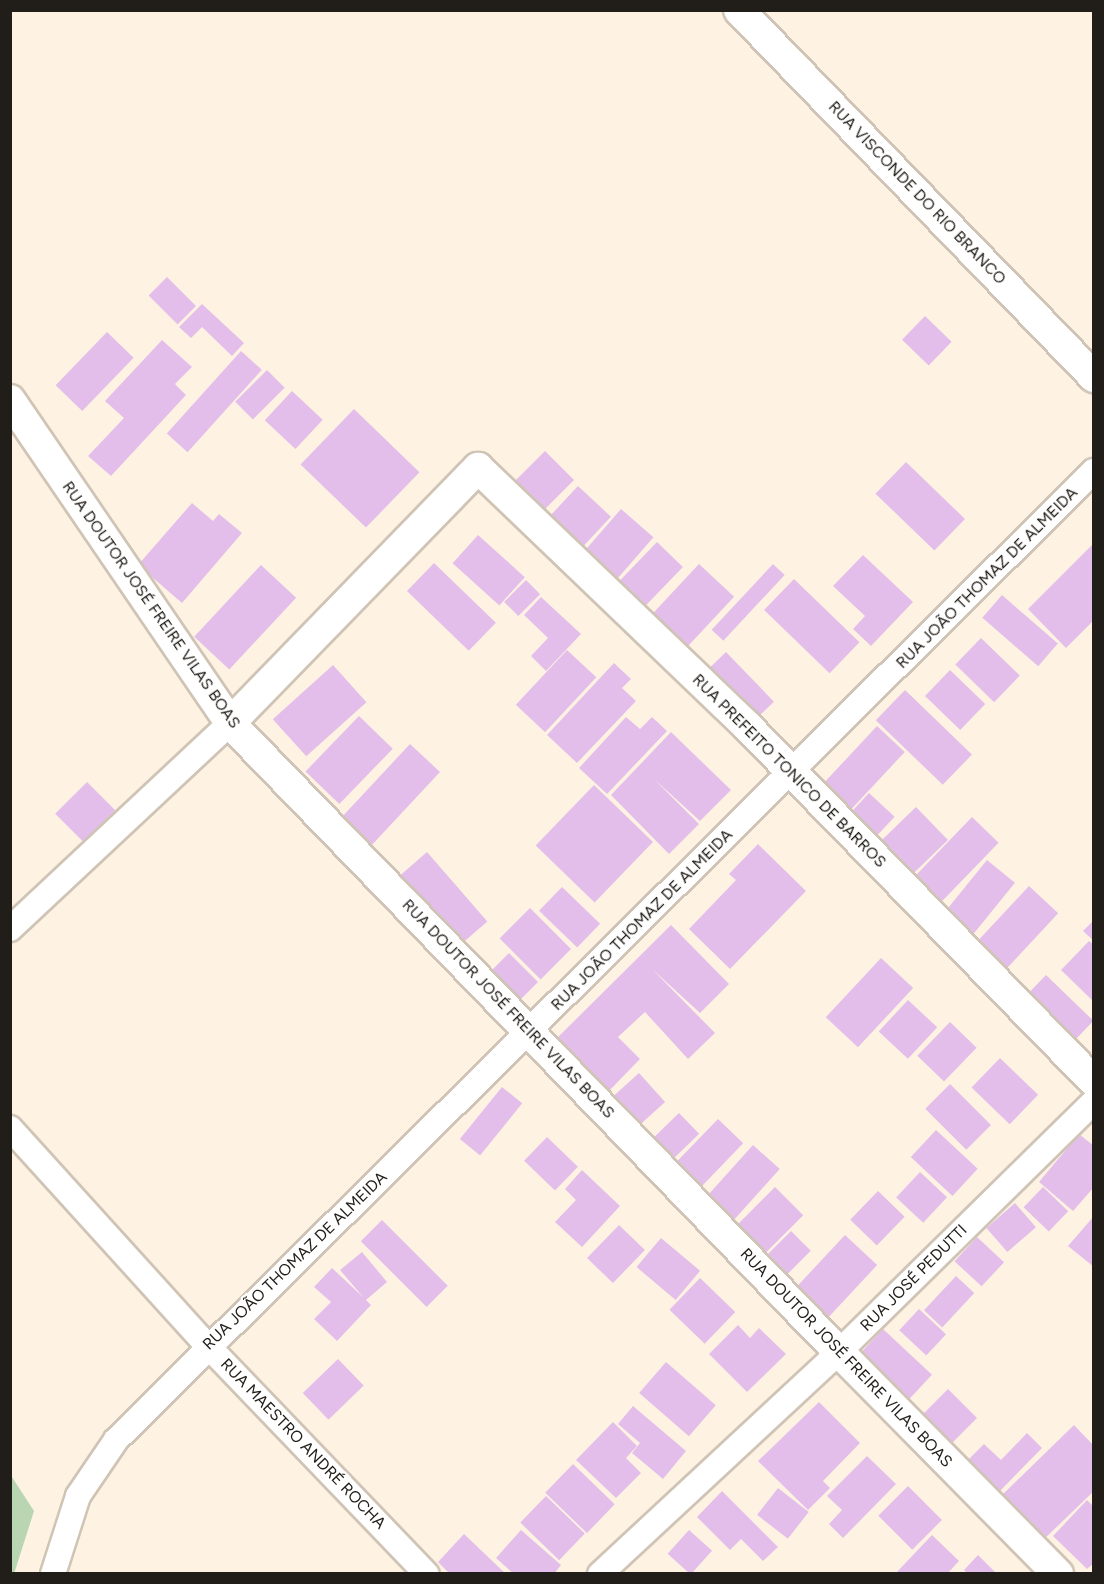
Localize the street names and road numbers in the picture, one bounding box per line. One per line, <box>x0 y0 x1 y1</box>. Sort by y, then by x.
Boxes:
street label: RUA VISCONDE DO RIO BRANCO <box>824 97 1010 289</box>
street label: RUA DOUTOR JOSÉ FREIRE VILAS BOAS <box>58 478 244 732</box>
street label: RUA JOÃO THOMAZ DE ALMEIDA <box>892 483 1082 673</box>
street label: RUA PREFEITO TONICO DE BARROS <box>688 670 890 872</box>
street label: RUA JOÃO THOMAZ DE ALMEIDA <box>547 825 737 1015</box>
street label: RUA DOUTOR JOSÉ FREIRE VILAS BOAS <box>398 896 618 1122</box>
street label: RUA JOÃO THOMAZ DE ALMEIDA <box>199 1168 391 1354</box>
street label: RUA JOSÉ PEDUTTI <box>857 1221 971 1335</box>
street label: RUA DOUTOR JOSÉ FREIRE VILAS BOAS <box>736 1245 956 1471</box>
street label: RUA MAESTRO ANDRÉ ROCHA <box>216 1355 390 1533</box>

